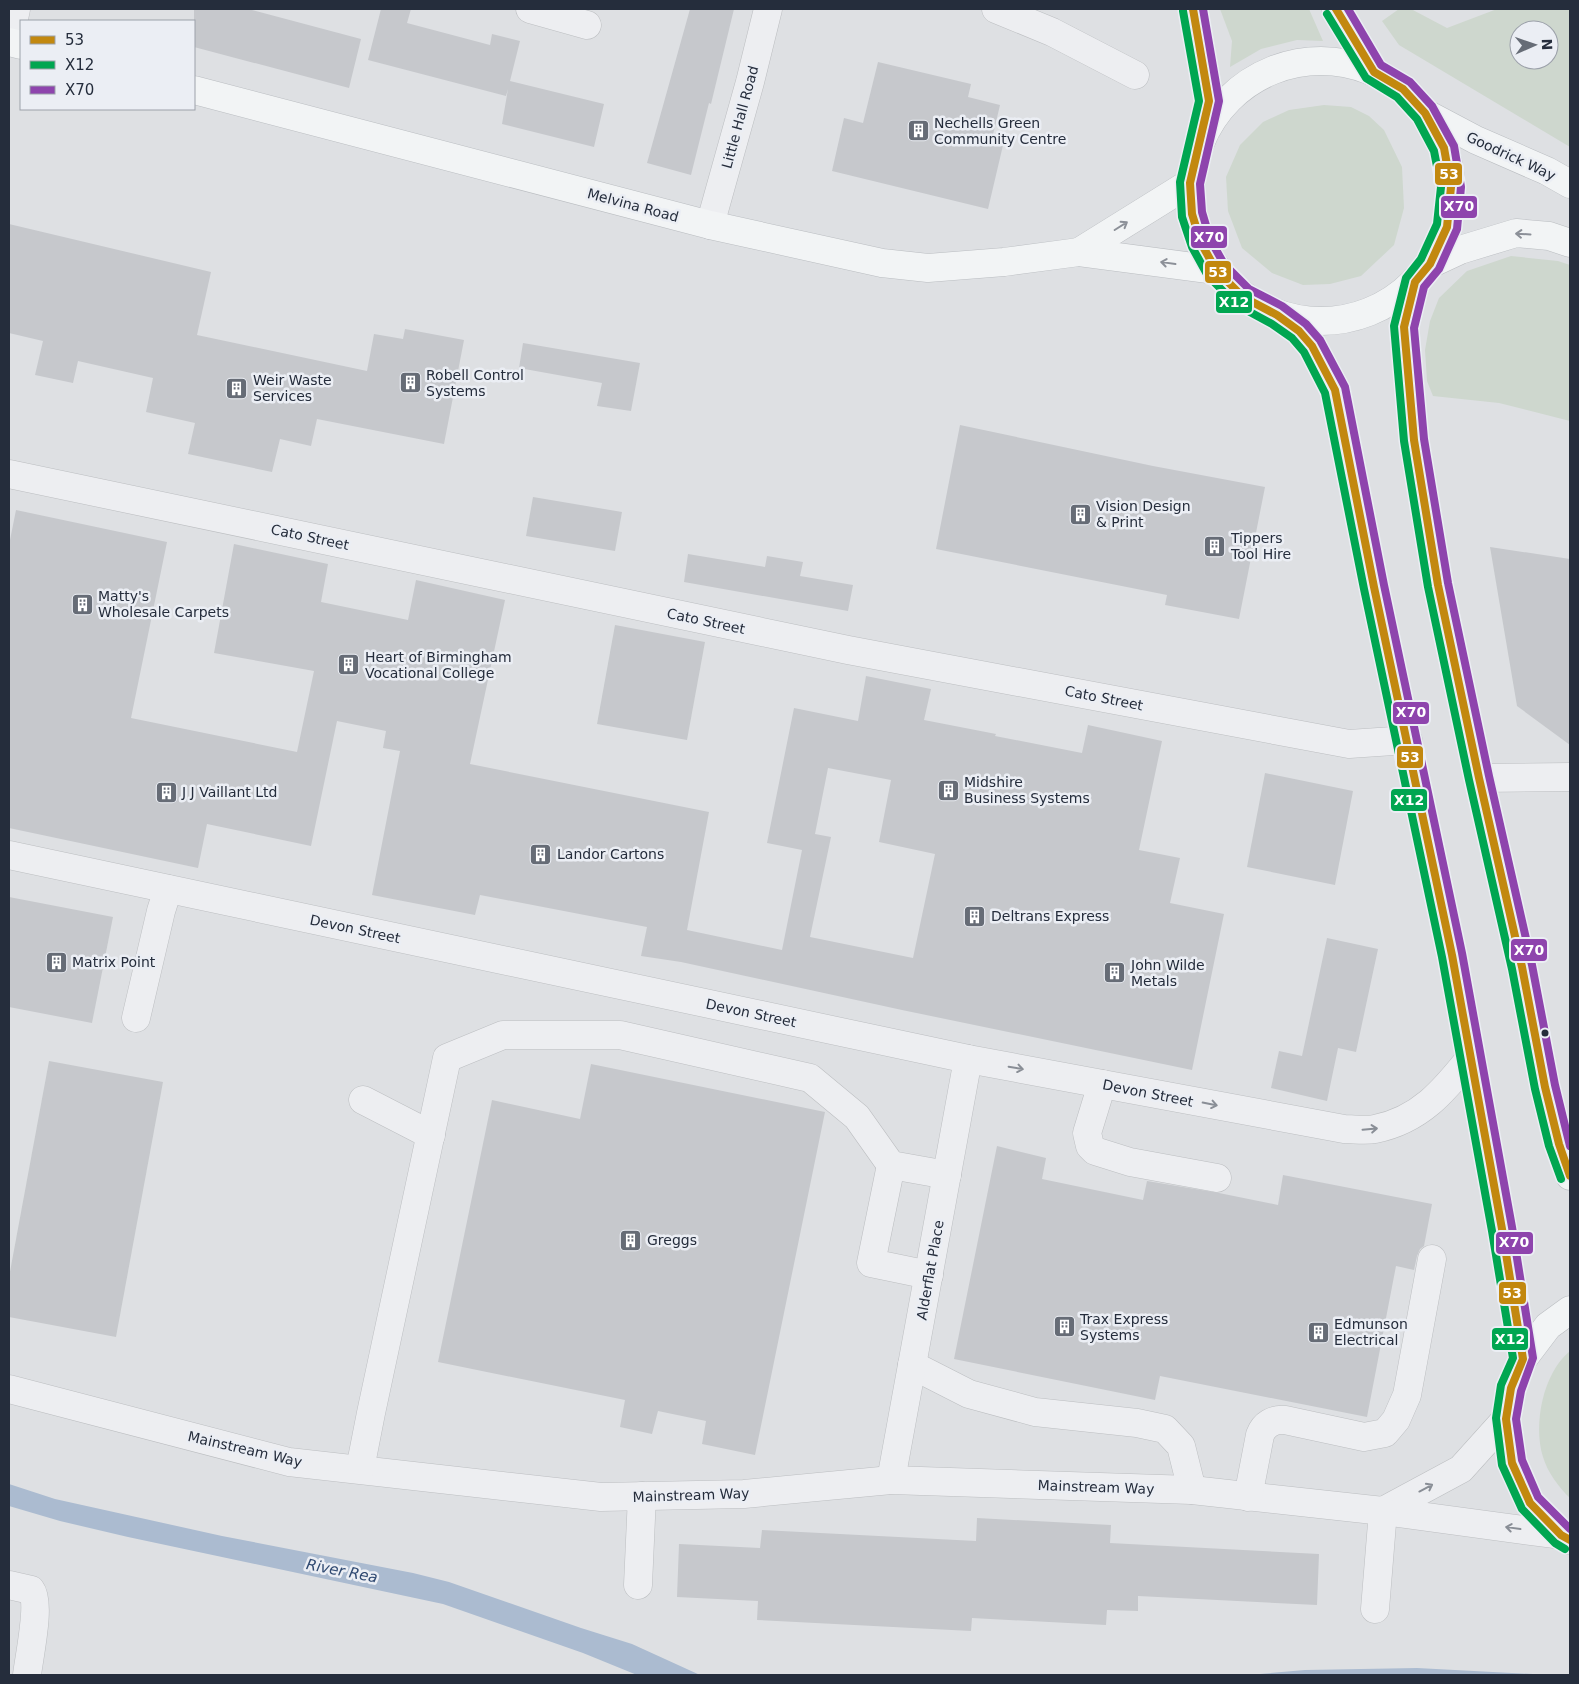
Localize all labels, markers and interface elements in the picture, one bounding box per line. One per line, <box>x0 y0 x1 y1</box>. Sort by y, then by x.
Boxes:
legend <box>20 20 195 110</box>
north arrow <box>1509 20 1559 70</box>
text: 53 <box>65 31 84 49</box>
text: N <box>1539 38 1555 51</box>
text: X12 <box>65 56 94 74</box>
street label: Little Hall Road <box>719 64 761 170</box>
text: X70 <box>65 81 94 99</box>
place label: Nechells Green Community Centre <box>934 115 1066 147</box>
building icon: Nechells Green Community Centre <box>906 119 930 143</box>
street label: Goodrick Way <box>1464 128 1558 184</box>
line badge: 53 <box>1434 162 1463 186</box>
text: 53 <box>1439 166 1459 182</box>
street label: Melvina Road <box>586 185 680 225</box>
line badge: X70 <box>1440 195 1478 219</box>
text: X70 <box>1444 198 1474 214</box>
one-way arrow <box>1113 221 1127 231</box>
line badge: X70 <box>1190 225 1228 249</box>
text: X70 <box>1194 229 1224 245</box>
one-way arrow <box>1515 229 1531 238</box>
one-way arrow <box>1160 258 1176 268</box>
line badge: 53 <box>1204 260 1232 284</box>
text: 53 <box>1208 264 1228 280</box>
line badge: X12 <box>1215 290 1253 314</box>
text: X12 <box>1219 294 1249 310</box>
place label: Robell Control Systems <box>426 367 524 399</box>
building icon: Robell Control Systems <box>398 371 422 395</box>
place label: Weir Waste Services <box>253 372 332 404</box>
building icon: Weir Waste Services <box>225 376 249 400</box>
place label: Vision Design & Print <box>1096 498 1191 530</box>
building icon: Vision Design & Print <box>1068 502 1092 526</box>
street label: Cato Street <box>270 521 351 553</box>
place label: Tippers Tool Hire <box>1230 530 1291 562</box>
building icon: Tippers Tool Hire <box>1203 534 1227 558</box>
place label: Matty's Wholesale Carpets <box>98 588 229 620</box>
building icon: Matty's Wholesale Carpets <box>70 592 94 616</box>
street label: Cato Street <box>666 605 747 637</box>
place label: Heart of Birmingham Vocational College <box>365 649 512 681</box>
building icon: Heart of Birmingham Vocational College <box>337 653 361 677</box>
street label: Cato Street <box>1063 683 1145 714</box>
line badge: X70 <box>1392 701 1430 725</box>
text: X70 <box>1396 704 1426 720</box>
line badge: 53 <box>1396 745 1424 769</box>
text: 53 <box>1400 749 1420 765</box>
place label: Midshire Business Systems <box>964 774 1090 806</box>
building icon: Midshire Business Systems <box>936 778 960 802</box>
building icon: J J Vaillant Ltd <box>154 780 178 804</box>
place label: J J Vaillant Ltd <box>181 784 277 800</box>
line badge: X12 <box>1390 788 1428 812</box>
text: X12 <box>1394 792 1424 808</box>
building icon: Landor Cartons <box>529 842 553 866</box>
place label: Landor Cartons <box>557 846 664 862</box>
building icon: Deltrans Express <box>963 904 987 928</box>
place label: Deltrans Express <box>991 908 1109 924</box>
street label: Devon Street <box>308 912 402 947</box>
line badge: X70 <box>1510 938 1548 962</box>
text: X70 <box>1514 942 1544 958</box>
building icon: Matrix Point <box>44 950 68 974</box>
place label: Matrix Point <box>72 954 156 970</box>
place label: John Wilde Metals <box>1130 957 1205 989</box>
building icon: John Wilde Metals <box>1103 961 1127 985</box>
street label: Devon Street <box>704 996 798 1031</box>
unlabelled marker <box>1540 1028 1550 1038</box>
one-way arrow <box>1008 1064 1024 1074</box>
street label: Devon Street <box>1101 1076 1195 1110</box>
one-way arrow <box>1202 1100 1218 1110</box>
one-way arrow <box>1362 1124 1378 1133</box>
street label: Alderflat Place <box>913 1219 947 1321</box>
building icon: Greggs <box>619 1228 643 1252</box>
line badge: X70 <box>1495 1231 1534 1255</box>
place label: Greggs <box>647 1232 697 1248</box>
text: X70 <box>1499 1234 1529 1250</box>
line badge: 53 <box>1498 1281 1527 1305</box>
text: 53 <box>1502 1285 1522 1301</box>
place label: Trax Express Systems <box>1079 1311 1168 1343</box>
building icon: Trax Express Systems <box>1052 1315 1076 1339</box>
place label: Edmunson Electrical <box>1334 1316 1408 1348</box>
building icon: Edmunson Electrical <box>1306 1320 1330 1344</box>
line badge: X12 <box>1491 1327 1529 1351</box>
text: X12 <box>1495 1331 1525 1347</box>
street label: Mainstream Way <box>186 1428 304 1470</box>
street label: Mainstream Way <box>1037 1477 1155 1497</box>
one-way arrow <box>1419 1483 1434 1493</box>
street label: Mainstream Way <box>632 1485 750 1505</box>
one-way arrow <box>1505 1523 1521 1533</box>
water label: River Rea <box>305 1555 379 1587</box>

